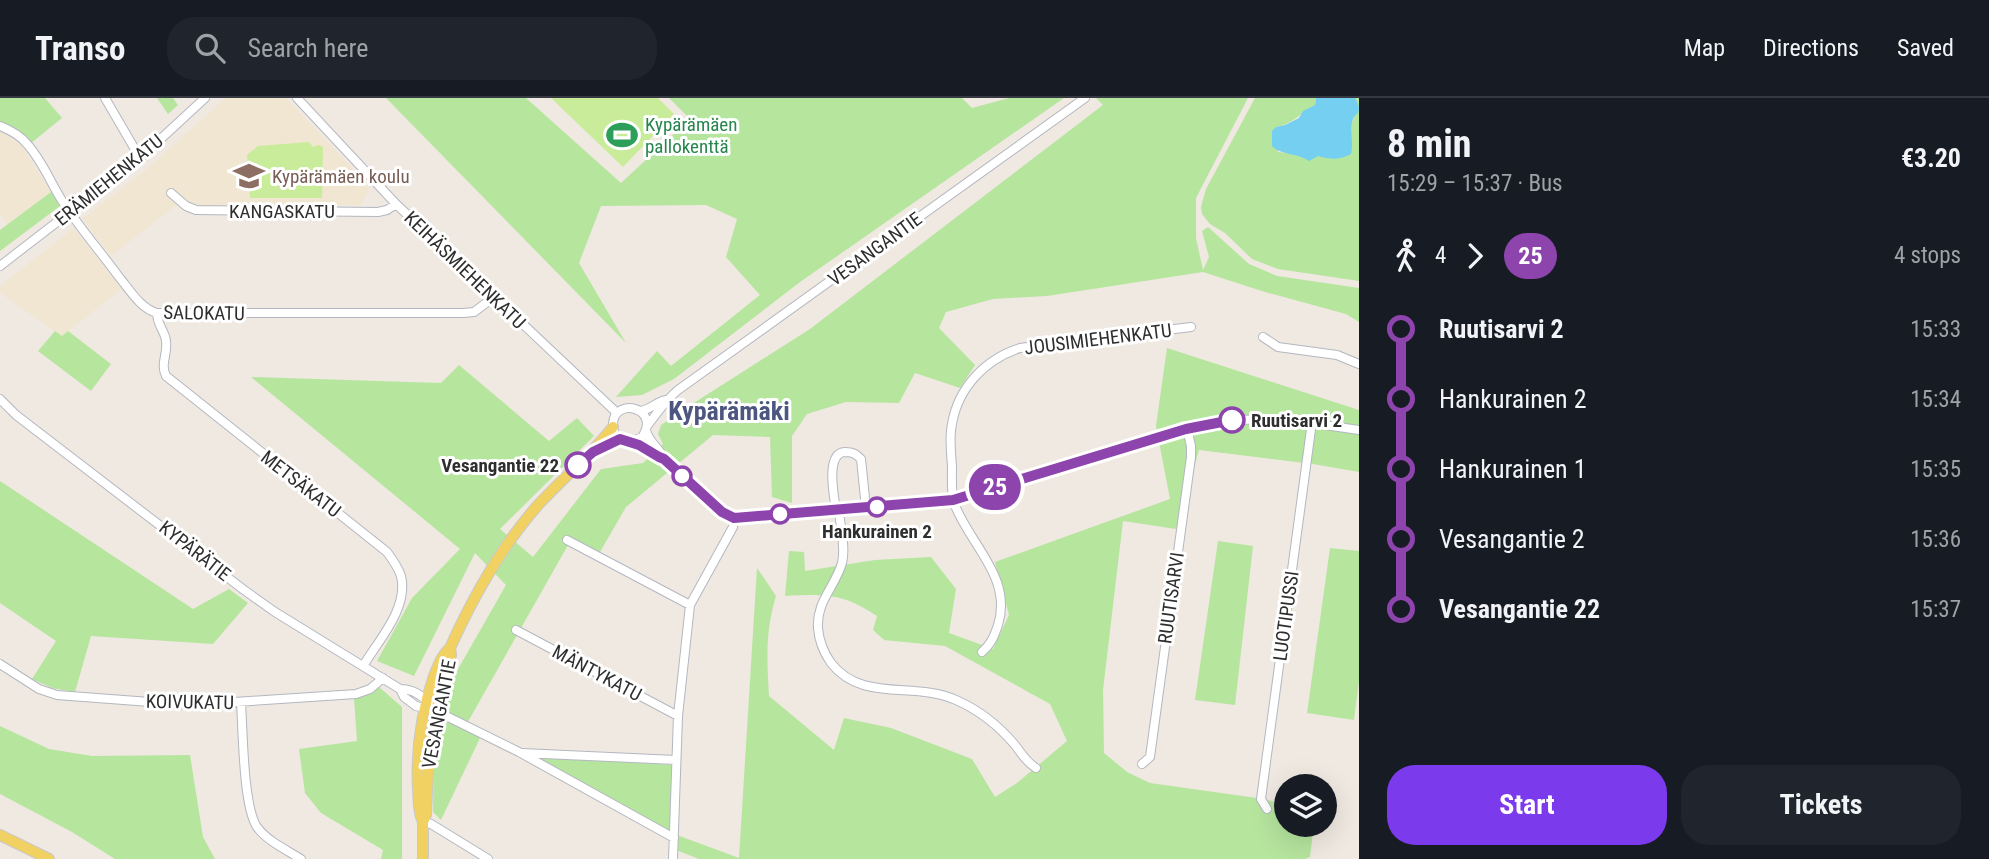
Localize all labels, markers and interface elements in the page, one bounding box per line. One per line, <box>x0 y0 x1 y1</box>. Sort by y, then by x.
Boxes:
search box <box>167 17 657 80</box>
text: Transo <box>35 29 125 68</box>
icon: search <box>191 29 229 67</box>
text: Search here <box>247 33 368 63</box>
text: Map <box>1684 34 1725 62</box>
text: Directions <box>1763 34 1859 62</box>
text: Saved <box>1897 34 1954 62</box>
place label: Kypärämäen pallokenttä <box>645 113 737 158</box>
sports icon: Kypärämäen pallokenttä <box>605 118 639 152</box>
text: 8 min <box>1387 122 1471 166</box>
street label: ERÄMIEHENKATU <box>50 129 168 231</box>
text: €3.20 <box>1901 143 1961 173</box>
school or university icon: Kypärämäen koulu <box>232 159 266 193</box>
place label: Kypärämäen koulu <box>272 165 410 188</box>
text: 15:29 – 15:37 · Bus <box>1387 170 1563 197</box>
street label: KANGASKATU <box>229 200 335 223</box>
street label: KEIHÄSMIEHENKATU <box>400 206 530 334</box>
street label: VESANGANTIE <box>824 207 926 291</box>
icon: walk <box>1387 237 1425 275</box>
icon: forward <box>1456 237 1494 275</box>
text: 4 <box>1435 242 1446 269</box>
text: 25 <box>1518 242 1543 270</box>
text: 4 stops <box>1894 242 1961 269</box>
street label: SALOKATU <box>163 301 245 325</box>
text: Ruutisarvi 2 <box>1439 314 1564 344</box>
text: 15:33 <box>1910 316 1961 343</box>
street label: JOUSIMIEHENKATU <box>1023 319 1173 359</box>
text: Hankurainen 2 <box>1439 384 1586 414</box>
text: 15:34 <box>1910 386 1961 413</box>
district label: Kypärämäki <box>668 396 790 426</box>
marker: Ruutisarvi 2 <box>1219 407 1245 433</box>
place label: Ruutisarvi 2 <box>1251 409 1342 432</box>
street label: METSÄKATU <box>256 446 346 522</box>
marker: Vesangantie 22 <box>565 452 591 478</box>
place label: Vesangantie 22 <box>441 454 559 477</box>
text: Hankurainen 1 <box>1439 454 1586 484</box>
text: 15:35 <box>1910 456 1961 483</box>
line badge: 25 <box>964 464 1026 510</box>
unlabelled marker <box>672 466 692 486</box>
text: 25 <box>983 473 1007 501</box>
marker: Hankurainen 2 <box>867 497 887 517</box>
unlabelled marker <box>770 504 790 524</box>
street label: KYPÄRÄTIE <box>155 516 235 586</box>
place label: Hankurainen 2 <box>822 520 932 543</box>
text: Vesangantie 2 <box>1439 524 1585 554</box>
text: 15:36 <box>1910 526 1961 553</box>
street label: RUUTISARVI <box>1153 551 1189 645</box>
street label: LUOTIPUSSI <box>1268 570 1304 662</box>
text: Vesangantie 22 <box>1439 594 1600 624</box>
text: 15:37 <box>1910 596 1961 623</box>
street label: MÄNTYKATU <box>548 640 646 706</box>
street label: VESANGANTIE <box>417 658 461 770</box>
street label: KOIVUKATU <box>146 690 234 714</box>
button: Start <box>1387 765 1667 845</box>
button: Tickets <box>1681 765 1961 845</box>
map controls <box>1274 774 1337 837</box>
button: layers <box>1274 774 1337 837</box>

